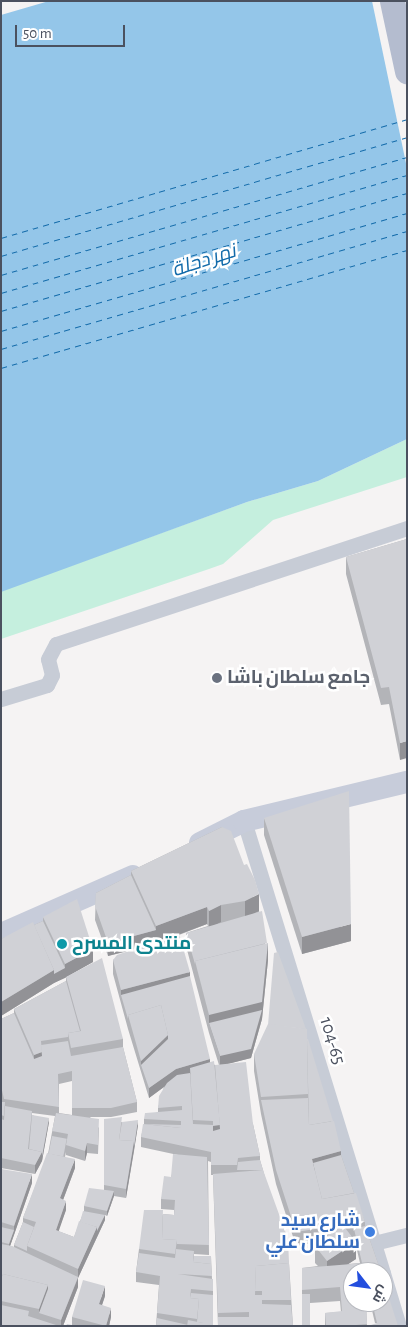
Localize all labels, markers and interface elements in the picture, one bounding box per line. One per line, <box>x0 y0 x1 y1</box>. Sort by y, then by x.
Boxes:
scale bar <box>18 15 128 47</box>
text: 50 m <box>23 26 52 41</box>
water label: نهر دجلة <box>169 239 239 283</box>
place label: جامع سلطان باشا <box>227 667 370 689</box>
marker: جامع سلطان باشا <box>211 672 223 684</box>
place label: منتدى المسرح <box>72 933 191 955</box>
marker: منتدى المسرح <box>56 938 68 950</box>
street label: 104-65 <box>314 1015 350 1067</box>
place label: شارع سيد سلطان علي <box>266 1210 360 1254</box>
marker: شارع سيد سلطان علي <box>364 1226 376 1238</box>
north arrow <box>343 1262 393 1312</box>
text: ش <box>370 1283 391 1305</box>

